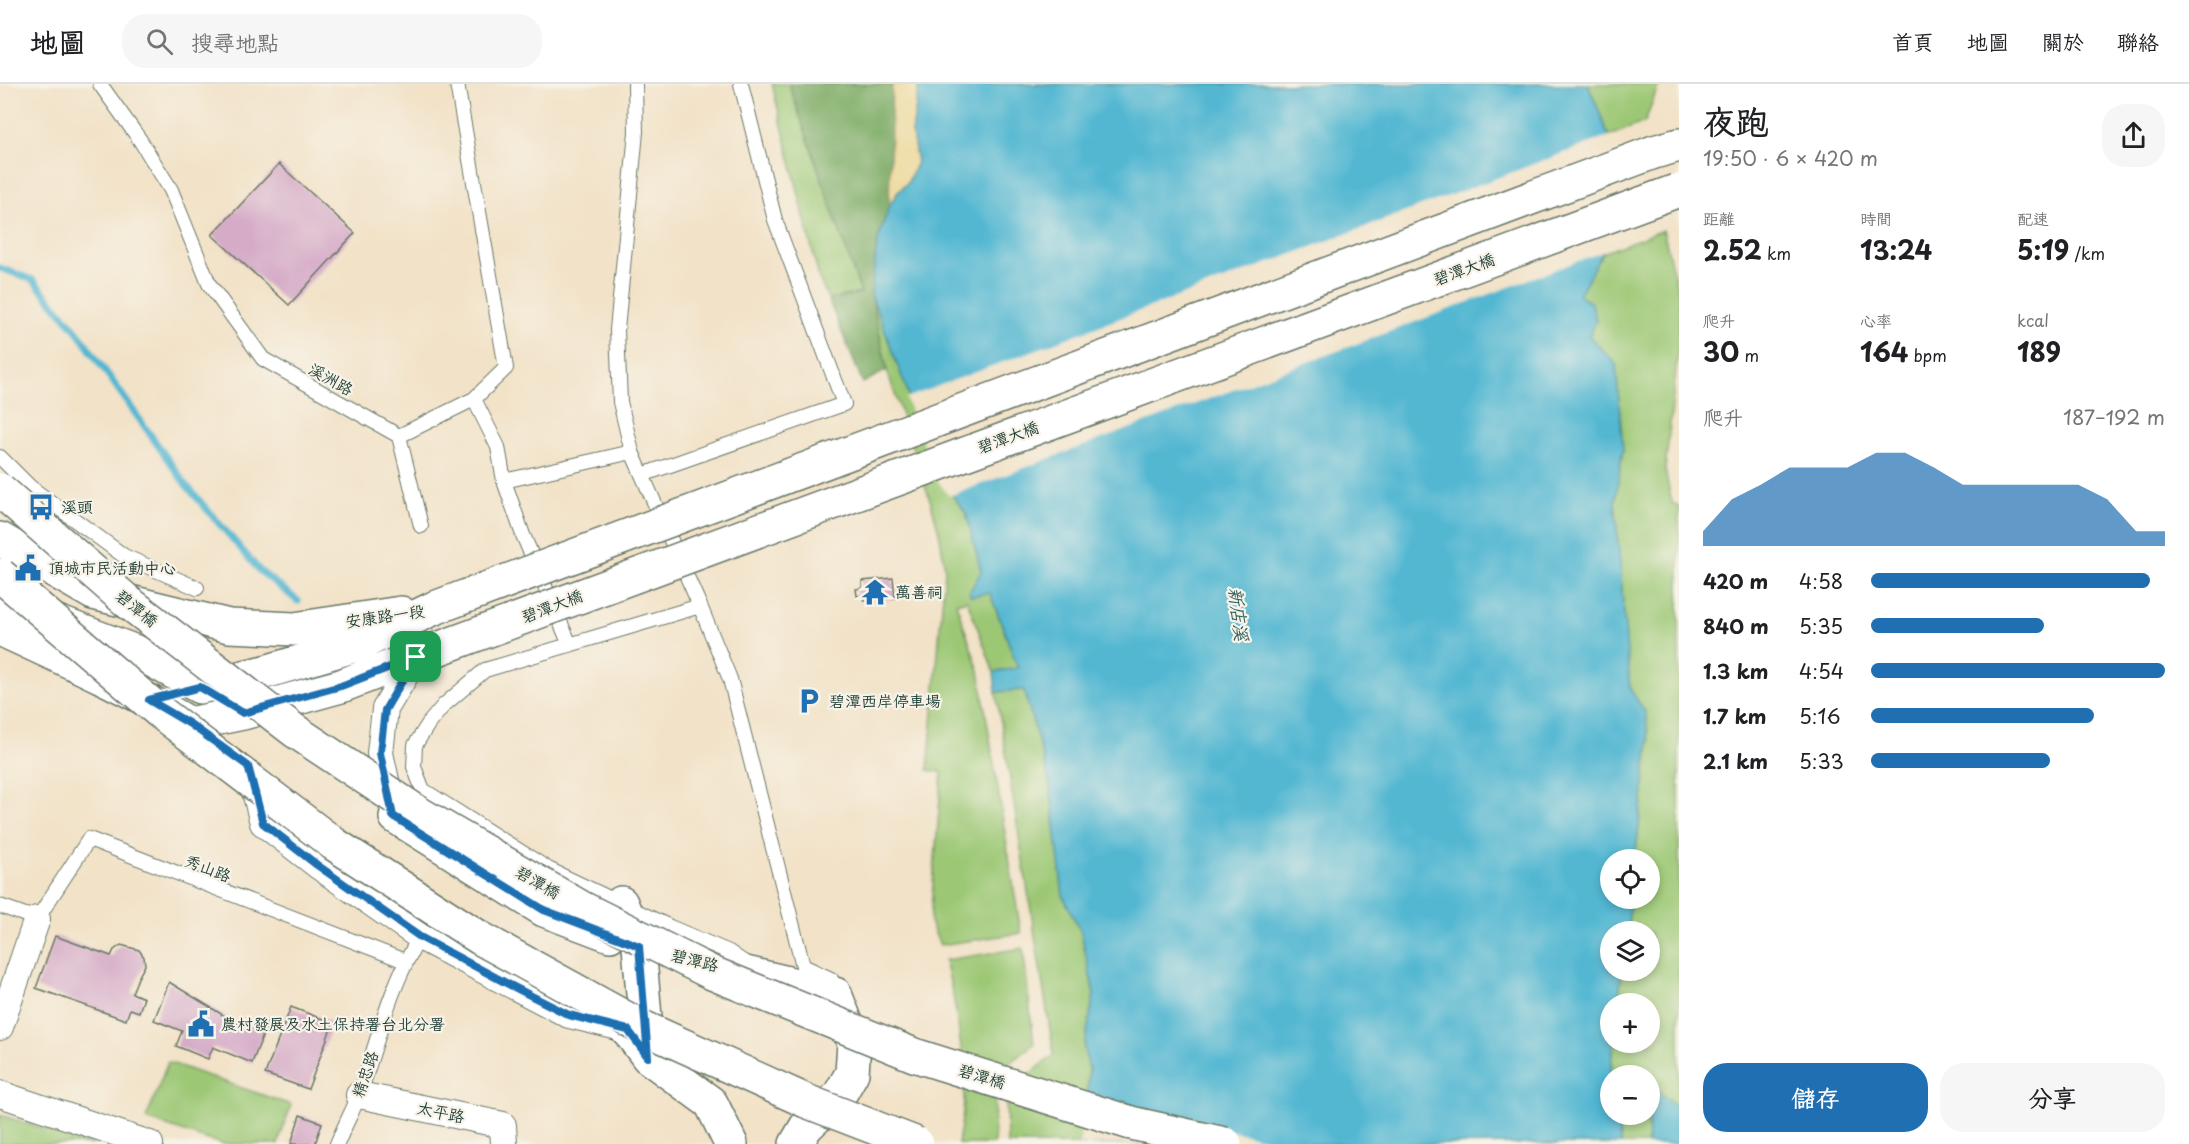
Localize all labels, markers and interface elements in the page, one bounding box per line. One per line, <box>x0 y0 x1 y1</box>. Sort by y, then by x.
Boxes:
search box <box>122 14 542 68</box>
text: 地圖 <box>30 20 86 63</box>
icon: search <box>143 25 176 58</box>
text: 搜尋地點 <box>191 25 279 58</box>
text: 首頁 <box>1892 25 1934 57</box>
text: 地圖 <box>1967 25 2009 57</box>
text: 關於 <box>2042 25 2084 57</box>
text: 聯絡 <box>2117 25 2159 57</box>
text: 夜跑 <box>1703 95 1769 145</box>
button: share <box>2102 104 2165 167</box>
text: 19:50 · 6 × 420 m <box>1703 143 1878 173</box>
text: 距離 <box>1703 206 1735 230</box>
text: 時間 <box>1860 206 1892 230</box>
text: 配速 <box>2017 206 2049 230</box>
text: 2.52 <box>1703 230 1762 269</box>
text: 13:24 <box>1860 230 1932 269</box>
text: 5:19 <box>2017 230 2069 269</box>
text: km <box>1762 241 1791 265</box>
text: /km <box>2069 241 2105 265</box>
street label: 碧潭大橋 <box>1429 246 1498 290</box>
text: 爬升 <box>1703 308 1735 332</box>
text: 心率 <box>1860 308 1892 332</box>
text: kcal <box>2017 308 2049 332</box>
text: 30 <box>1703 332 1739 371</box>
text: 164 <box>1860 332 1908 371</box>
text: 189 <box>2017 332 2061 371</box>
text: m <box>1739 343 1759 367</box>
text: bpm <box>1908 343 1947 367</box>
street label: 溪洲路 <box>305 356 358 400</box>
text: 爬升 <box>1703 402 1743 432</box>
text: 187–192 m <box>2063 402 2165 432</box>
street label: 碧潭大橋 <box>973 414 1042 458</box>
bus stop icon: 溪頭 <box>26 492 56 522</box>
place label: 溪頭 <box>61 494 93 518</box>
public building icon: 頂城市民活動中心 <box>13 553 43 583</box>
place label: 頂城市民活動中心 <box>48 555 176 579</box>
text: 420 m <box>1703 566 1768 596</box>
text: 4:58 <box>1799 566 1843 596</box>
temple icon: 萬善祠 <box>860 577 890 607</box>
place label: 萬善祠 <box>895 579 943 603</box>
street label: 碧潭大橋 <box>517 582 586 628</box>
street label: 碧潭橋 <box>111 583 164 632</box>
water label: 新店溪 <box>1223 585 1256 643</box>
street label: 安康路一段 <box>344 598 426 632</box>
text: 840 m <box>1703 611 1769 641</box>
text: 5:35 <box>1799 611 1843 641</box>
pin <box>390 631 441 682</box>
icon: arrive <box>399 640 432 673</box>
text: 1.3 km <box>1703 656 1769 686</box>
text: 4:54 <box>1799 656 1844 686</box>
parking icon: 碧潭西岸停車場 <box>794 686 824 716</box>
place label: 碧潭西岸停車場 <box>829 688 941 712</box>
text: 1.7 km <box>1703 701 1766 731</box>
text: 5:16 <box>1799 701 1841 731</box>
text: 2.1 km <box>1703 746 1768 776</box>
text: 5:33 <box>1799 746 1844 776</box>
street label: 秀山路 <box>182 847 235 887</box>
map controls <box>1600 849 1660 1125</box>
button: locate <box>1600 849 1660 909</box>
street label: 碧潭橋 <box>512 859 565 904</box>
button: layers <box>1600 921 1660 981</box>
street label: 碧潭路 <box>669 942 721 976</box>
button: + <box>1600 993 1660 1053</box>
public building icon: 農村發展及水土保持署台北分署 <box>186 1009 216 1039</box>
place label: 農村發展及水土保持署台北分署 <box>221 1011 445 1035</box>
street label: 精忠路 <box>345 1047 383 1100</box>
street label: 碧潭橋 <box>956 1057 1009 1094</box>
button: 儲存 <box>1703 1063 1928 1132</box>
button: 分享 <box>1940 1063 2165 1132</box>
button: − <box>1600 1065 1660 1125</box>
street label: 太平路 <box>415 1094 467 1128</box>

